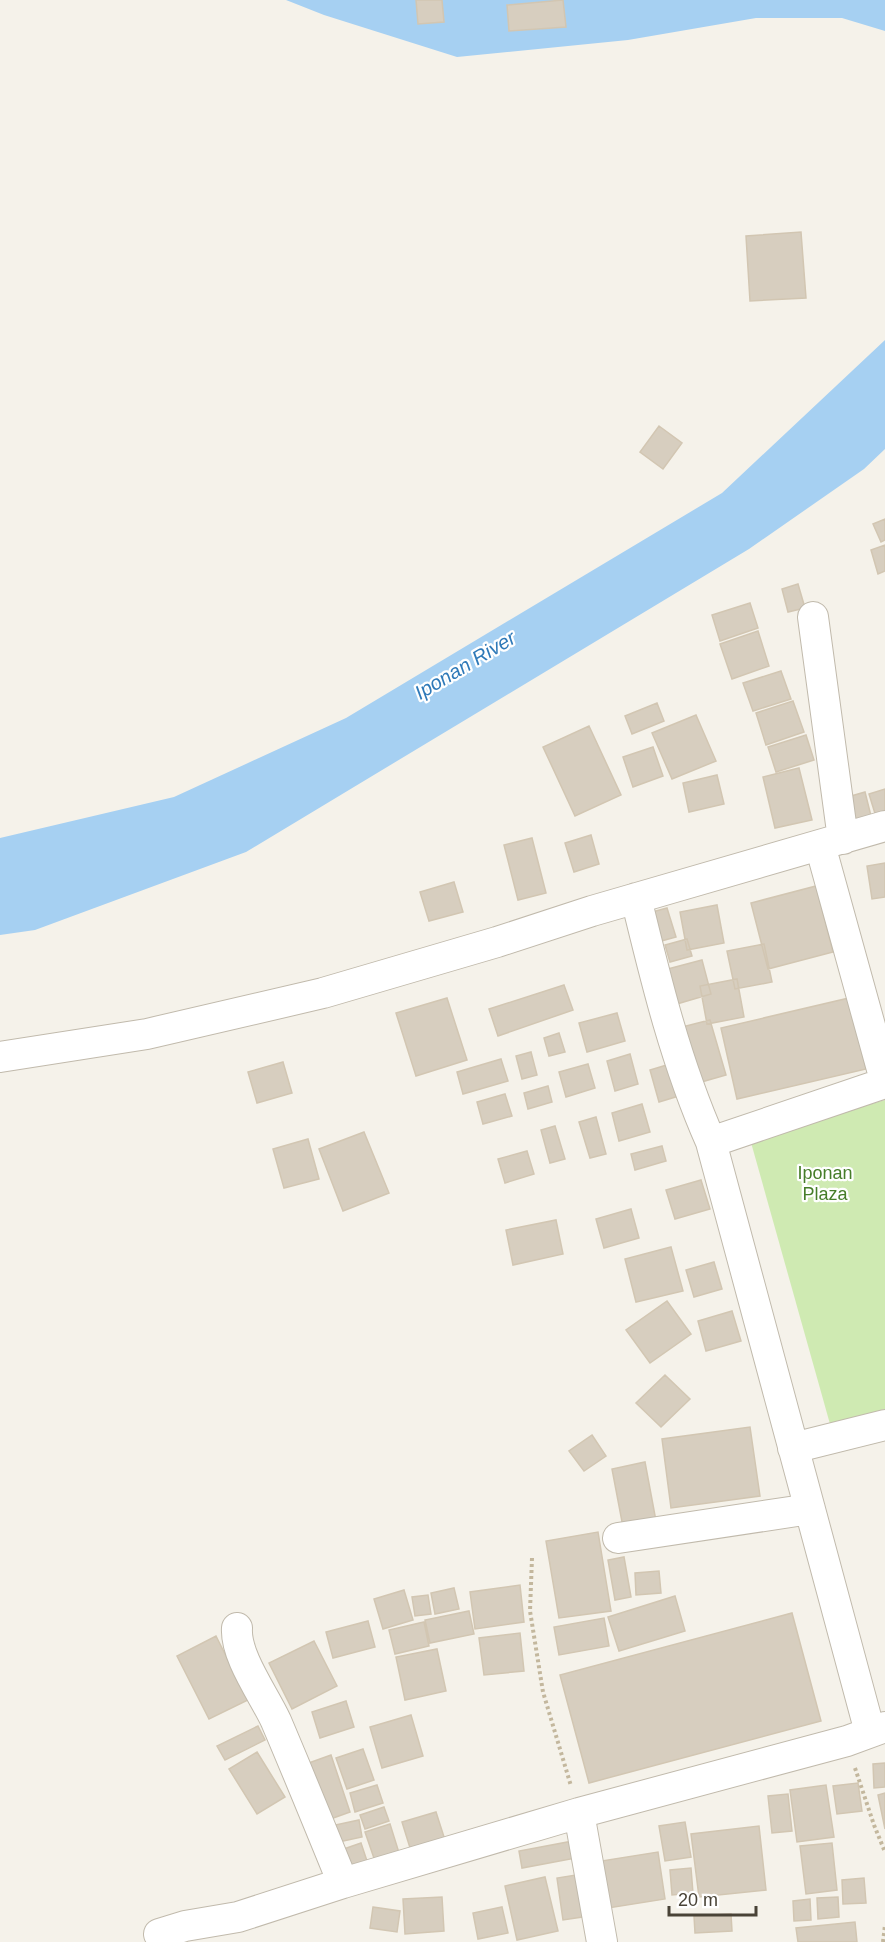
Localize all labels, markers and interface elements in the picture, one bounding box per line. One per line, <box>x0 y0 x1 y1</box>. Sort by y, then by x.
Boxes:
water label: Iponan River <box>411 626 520 704</box>
park label: Iponan Plaza <box>797 1163 853 1204</box>
scale bar <box>669 1879 756 1917</box>
text: 20 m <box>678 1890 718 1910</box>

